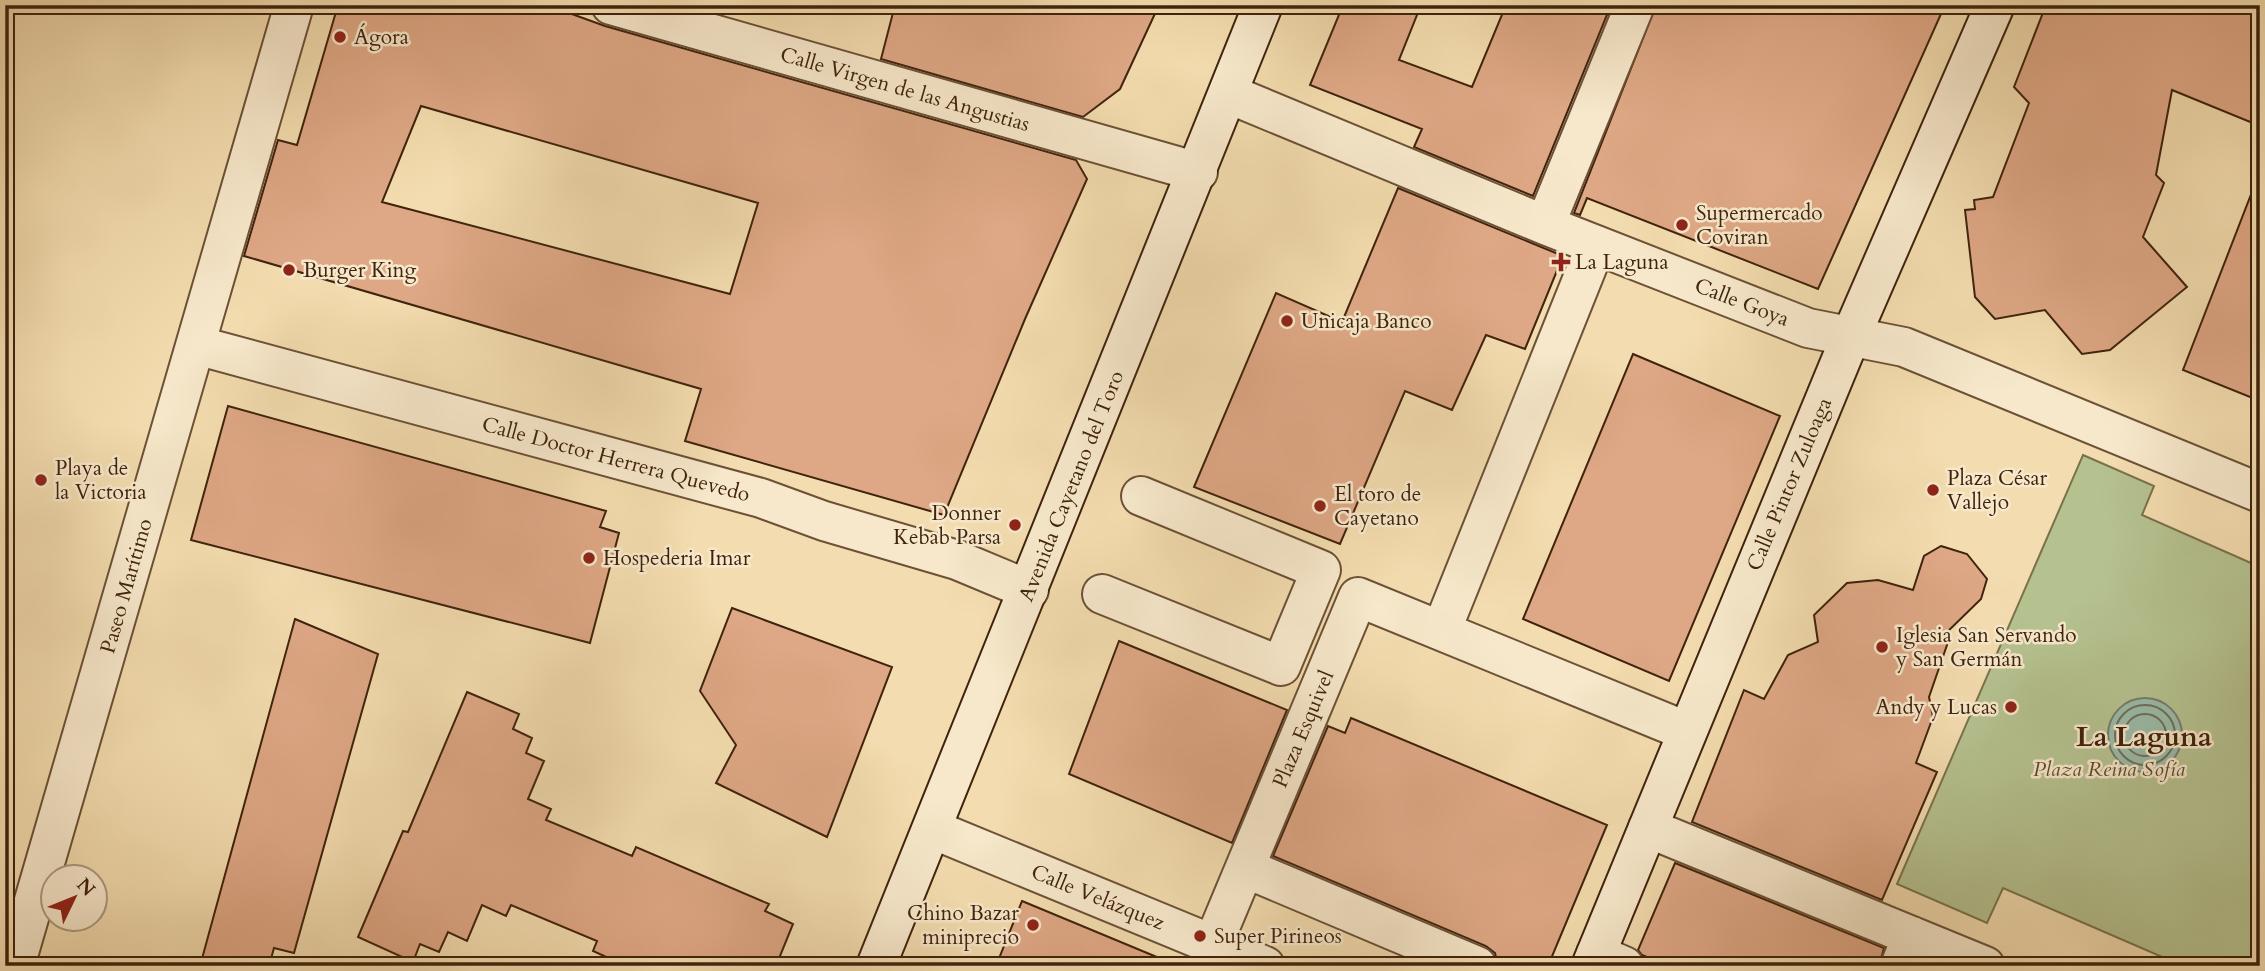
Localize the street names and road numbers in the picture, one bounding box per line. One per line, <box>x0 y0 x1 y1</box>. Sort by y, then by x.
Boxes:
street label: Calle Virgen de las Angustias <box>777 40 1033 139</box>
street label: Calle Goya <box>1690 271 1793 334</box>
street label: Avenida Cayetano del Toro <box>1012 366 1131 606</box>
street label: Calle Pintor Zuloaga <box>1740 393 1839 575</box>
street label: Calle Doctor Herrera Quevedo <box>479 410 753 509</box>
street label: Paseo Marítimo <box>93 515 160 657</box>
street label: Plaza Esquivel <box>1266 666 1341 792</box>
street label: Calle Velázquez <box>1027 858 1169 938</box>

